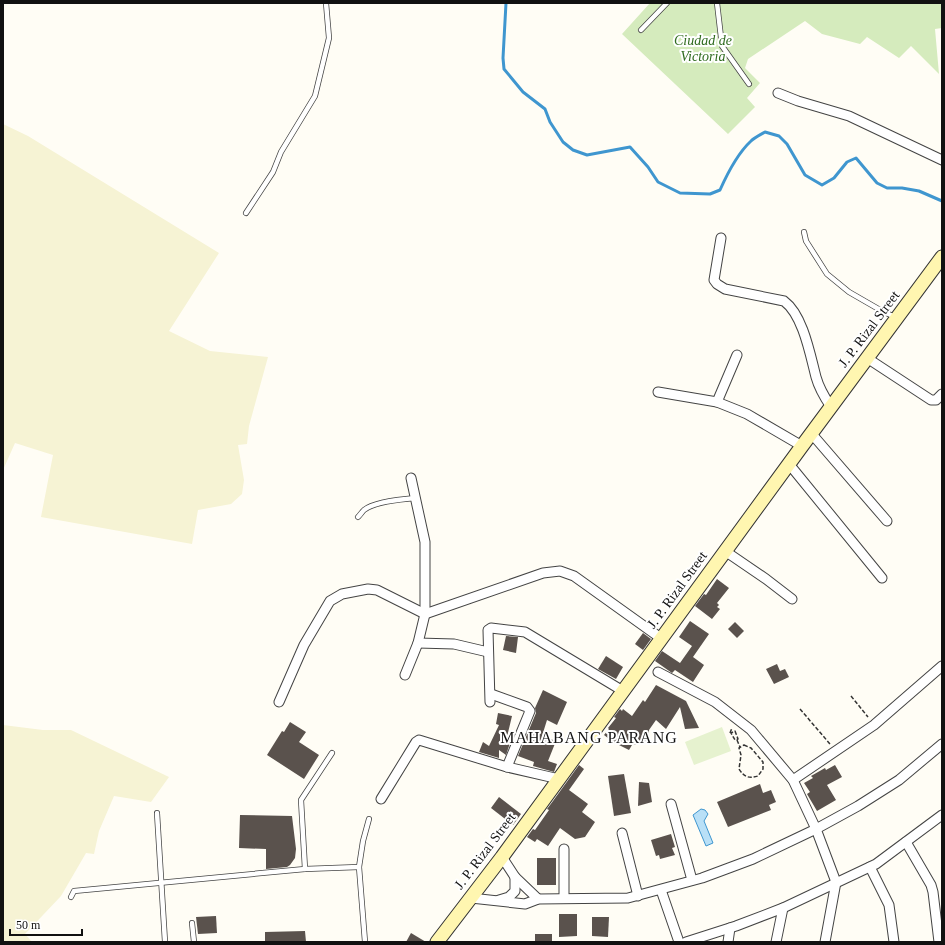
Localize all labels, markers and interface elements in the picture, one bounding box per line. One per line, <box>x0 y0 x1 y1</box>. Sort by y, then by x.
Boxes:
park label: Ciudad de Victoria <box>674 33 732 64</box>
street label: J. P. Rizal Street <box>836 288 903 370</box>
street label: J. P. Rizal Street <box>644 549 710 631</box>
district label: MAHABANG PARANG <box>500 729 678 746</box>
street label: J. P. Rizal Street <box>452 810 519 892</box>
scale bar <box>10 911 82 937</box>
text: 50 m <box>16 918 41 932</box>

